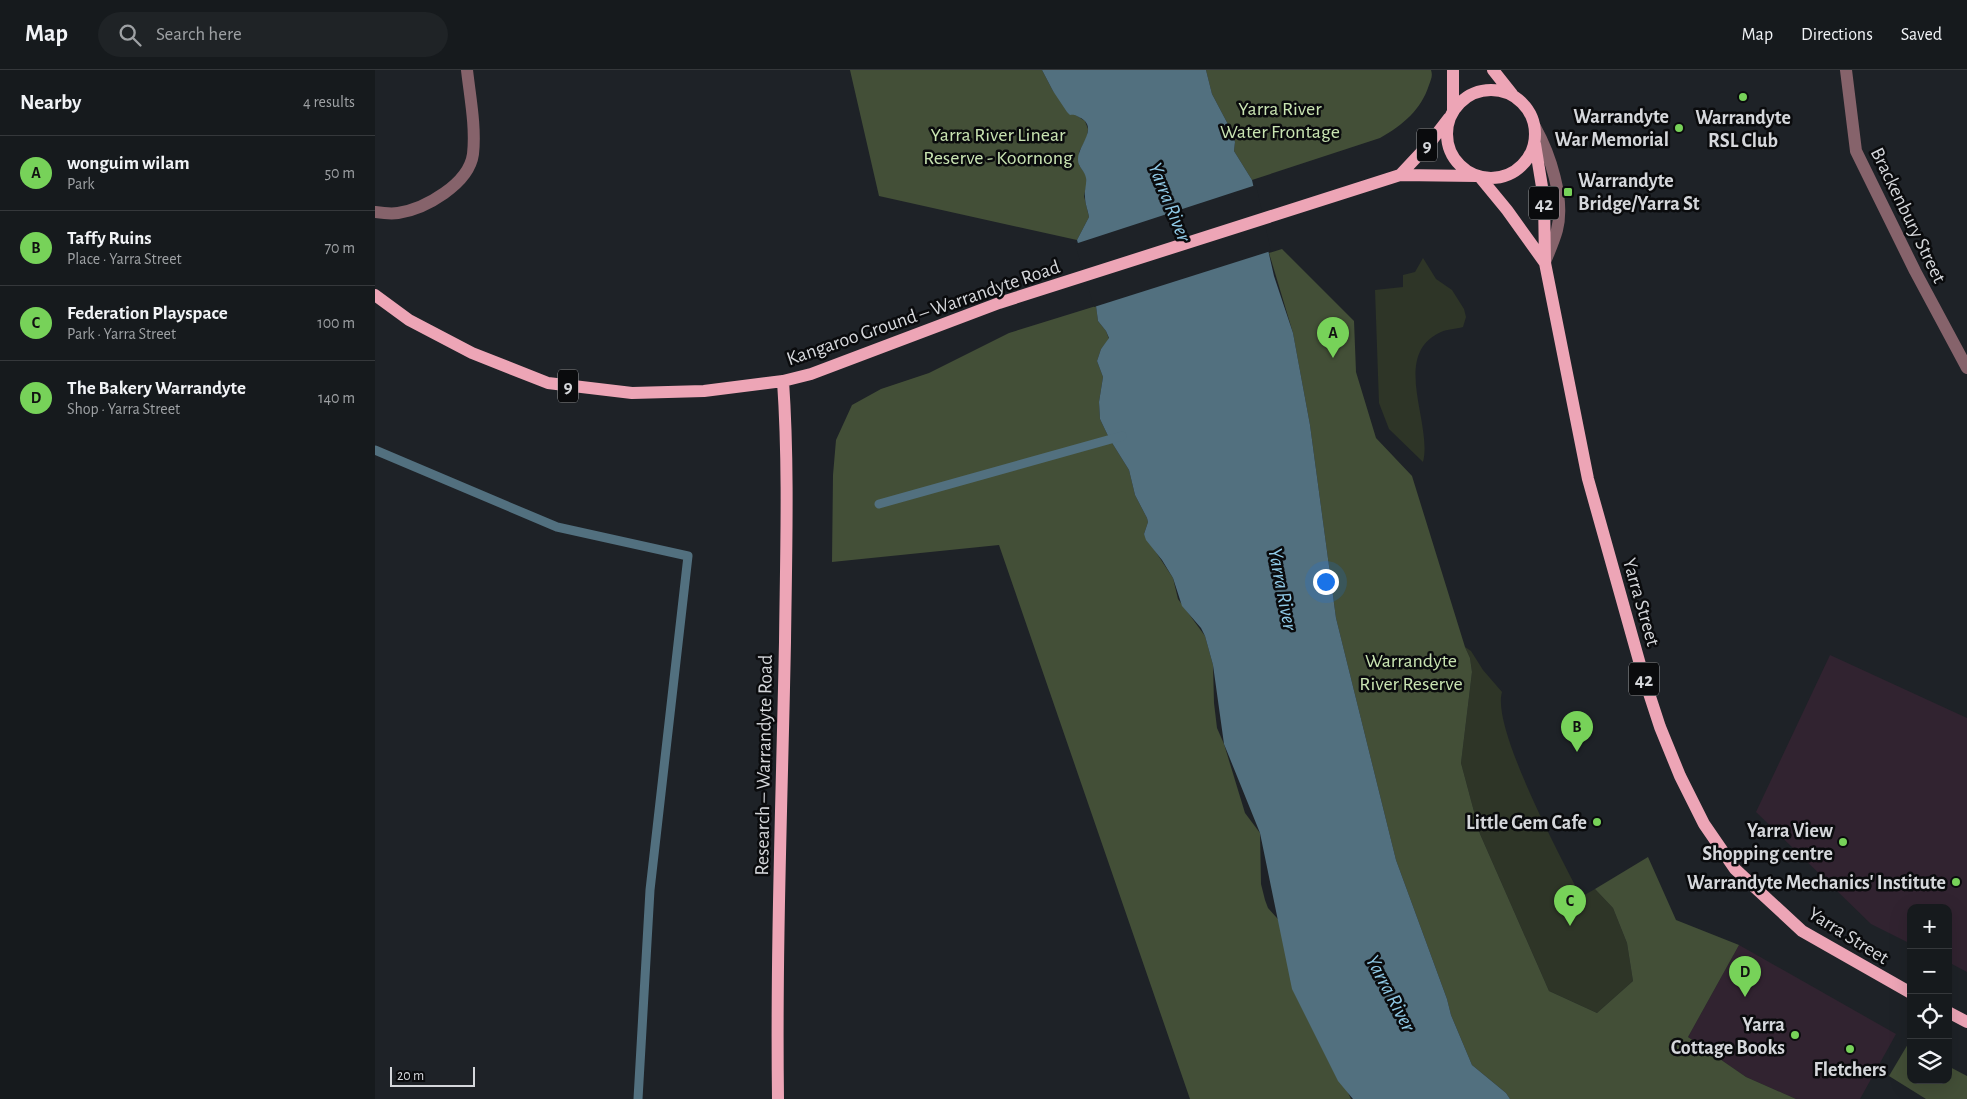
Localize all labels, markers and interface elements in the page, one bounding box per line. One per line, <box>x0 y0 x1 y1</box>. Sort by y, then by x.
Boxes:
search box <box>98 12 448 57</box>
icon: search <box>116 21 144 49</box>
text: Map <box>25 22 68 46</box>
text: Search here <box>156 25 242 44</box>
text: Map <box>1742 26 1773 44</box>
text: Directions <box>1801 26 1873 44</box>
text: Saved <box>1901 26 1942 44</box>
marker: Warrandyte RSL Club <box>1737 91 1749 103</box>
text: Nearby <box>20 92 81 113</box>
text: 4 results <box>303 94 355 110</box>
park label: Yarra River Water Frontage <box>1220 99 1340 142</box>
place label: Warrandyte War Memorial <box>1555 107 1669 150</box>
place label: Warrandyte RSL Club <box>1695 108 1791 151</box>
marker: Warrandyte War Memorial <box>1673 122 1685 134</box>
park label: Yarra River Linear Reserve - Koornong <box>923 125 1073 168</box>
road number: 9 <box>1417 128 1437 162</box>
street label: Brackenbury Street <box>1867 145 1950 287</box>
text: wonguim wilam <box>67 154 190 173</box>
water label: Yarra River <box>1144 160 1195 246</box>
text: A <box>31 165 41 181</box>
text: 50 m <box>324 165 355 181</box>
place label: Warrandyte Bridge/Yarra St <box>1578 171 1700 214</box>
text: Park <box>67 176 95 192</box>
road number: 42 <box>1529 186 1559 220</box>
marker: Warrandyte Bridge/Yarra St <box>1562 186 1574 198</box>
text: Taffy Ruins <box>67 229 152 248</box>
text: B <box>31 240 41 256</box>
text: 70 m <box>324 240 355 256</box>
text: Place · Yarra Street <box>67 251 182 267</box>
street label: Kangaroo Ground – Warrandyte Road <box>784 257 1063 369</box>
text: Federation Playspace <box>67 304 228 323</box>
text: C <box>32 315 40 331</box>
text: 100 m <box>317 315 355 331</box>
pin: A <box>1317 317 1349 358</box>
text: Park · Yarra Street <box>67 326 176 342</box>
road number: 9 <box>558 370 578 402</box>
text: The Bakery Warrandyte <box>67 379 246 398</box>
text: D <box>31 390 41 406</box>
text: 140 m <box>318 390 355 406</box>
text: Shop · Yarra Street <box>67 401 180 417</box>
water label: Yarra River <box>1264 546 1301 633</box>
street label: Yarra Street <box>1619 556 1663 649</box>
your location <box>1313 569 1339 595</box>
park label: Warrandyte River Reserve <box>1359 651 1463 694</box>
street label: Research – Warrandyte Road <box>752 654 776 876</box>
road number: 42 <box>1629 662 1659 696</box>
pin: B <box>1561 711 1593 752</box>
place label: Little Gem Cafe <box>1466 813 1587 833</box>
marker: Little Gem Cafe <box>1591 816 1603 828</box>
place label: Yarra View Shopping centre <box>1702 821 1833 864</box>
marker: Yarra View Shopping centre <box>1837 836 1849 848</box>
place label: Warrandyte Mechanics' Institute <box>1687 873 1946 893</box>
marker: Warrandyte Mechanics' Institute <box>1950 876 1962 888</box>
pin: C <box>1554 885 1586 926</box>
street label: Yarra Street <box>1805 903 1893 969</box>
map controls <box>1907 904 1952 1084</box>
button: + <box>1907 904 1952 949</box>
button: − <box>1907 949 1952 994</box>
water label: Yarra River <box>1362 952 1420 1036</box>
pin: D <box>1729 956 1761 997</box>
button: locate <box>1907 994 1952 1039</box>
place label: Yarra Cottage Books <box>1671 1015 1785 1058</box>
marker: Yarra Cottage Books <box>1789 1029 1801 1041</box>
button: layers <box>1907 1039 1952 1084</box>
marker: Fletchers <box>1844 1043 1856 1055</box>
place label: Fletchers <box>1814 1060 1887 1080</box>
scale bar <box>390 1064 475 1087</box>
text: 20 m <box>397 1069 424 1083</box>

